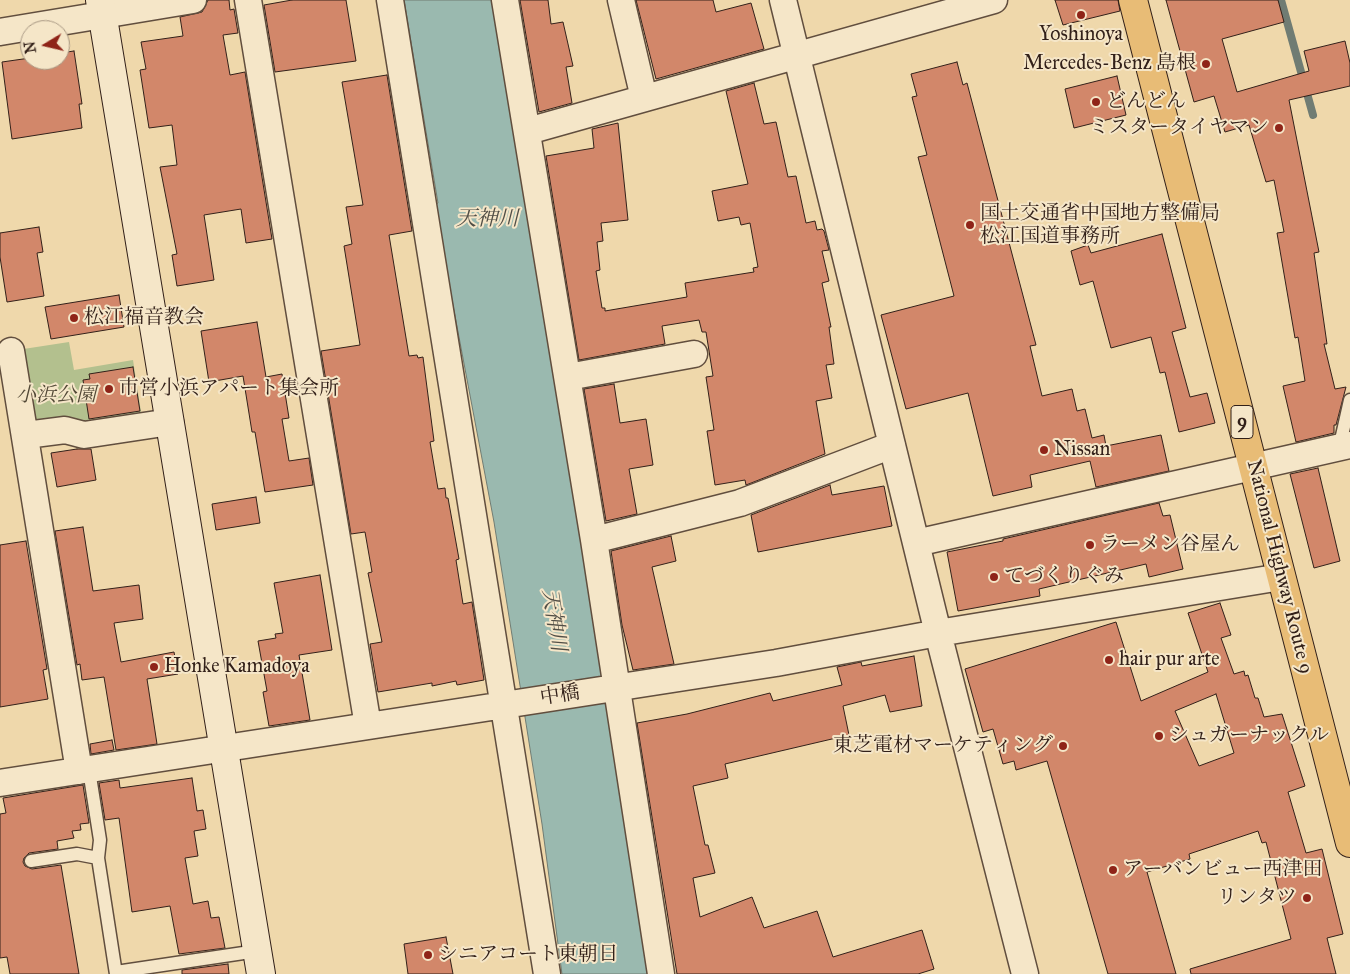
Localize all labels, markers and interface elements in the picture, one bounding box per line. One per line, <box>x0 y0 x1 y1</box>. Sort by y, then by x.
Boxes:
marker: Yoshinoya <box>1075 9 1087 21</box>
north arrow <box>20 20 70 70</box>
place label: Yoshinoya <box>1039 23 1123 47</box>
text: N <box>21 40 40 54</box>
place label: Mercedes-Benz 島根 <box>1023 52 1196 76</box>
marker: Mercedes-Benz 島根 <box>1200 58 1212 70</box>
place label: どんどん <box>1106 90 1186 114</box>
marker: どんどん <box>1090 96 1102 108</box>
place label: ミスタータイヤマン <box>1089 116 1269 140</box>
marker: ミスタータイヤマン <box>1273 122 1285 134</box>
place label: 国土交通省中国地方整備局 松江国道事務所 <box>980 202 1220 249</box>
water label: 天神川 <box>456 207 518 233</box>
marker: 国土交通省中国地方整備局 松江国道事務所 <box>964 219 976 231</box>
place label: 松江福音教会 <box>84 306 204 330</box>
marker: 松江福音教会 <box>68 312 80 324</box>
place label: 市営小浜アパート集会所 <box>119 377 339 401</box>
marker: 市営小浜アパート集会所 <box>103 383 115 395</box>
park label: 小浜公園 <box>16 384 96 408</box>
road number: 9 <box>1231 406 1253 438</box>
place label: Nissan <box>1054 438 1110 462</box>
marker: Nissan <box>1038 444 1050 456</box>
street label: National Highway Route 9 <box>1241 457 1317 677</box>
place label: ラーメン谷屋ん <box>1100 533 1240 557</box>
marker: ラーメン谷屋ん <box>1084 539 1096 551</box>
place label: てづくりぐみ <box>1004 565 1124 589</box>
marker: てづくりぐみ <box>988 571 1000 583</box>
water label: 天神川 <box>536 587 570 653</box>
place label: hair pur arte <box>1119 648 1220 672</box>
marker: hair pur arte <box>1103 654 1115 666</box>
place label: Honke Kamadoya <box>164 655 310 679</box>
marker: Honke Kamadoya <box>148 661 160 673</box>
street label: 中橋 <box>538 681 582 711</box>
place label: シュガーナックル <box>1169 724 1329 748</box>
marker: シュガーナックル <box>1153 730 1165 742</box>
place label: 東芝電材マーケティング <box>833 734 1053 758</box>
marker: 東芝電材マーケティング <box>1057 740 1069 752</box>
place label: アーバンビュー西津田 <box>1123 858 1322 882</box>
marker: アーバンビュー西津田 <box>1107 864 1119 876</box>
place label: リンタツ <box>1217 886 1297 910</box>
marker: リンタツ <box>1301 892 1313 904</box>
place label: シニアコート東朝日 <box>438 943 618 967</box>
marker: シニアコート東朝日 <box>422 949 434 961</box>

